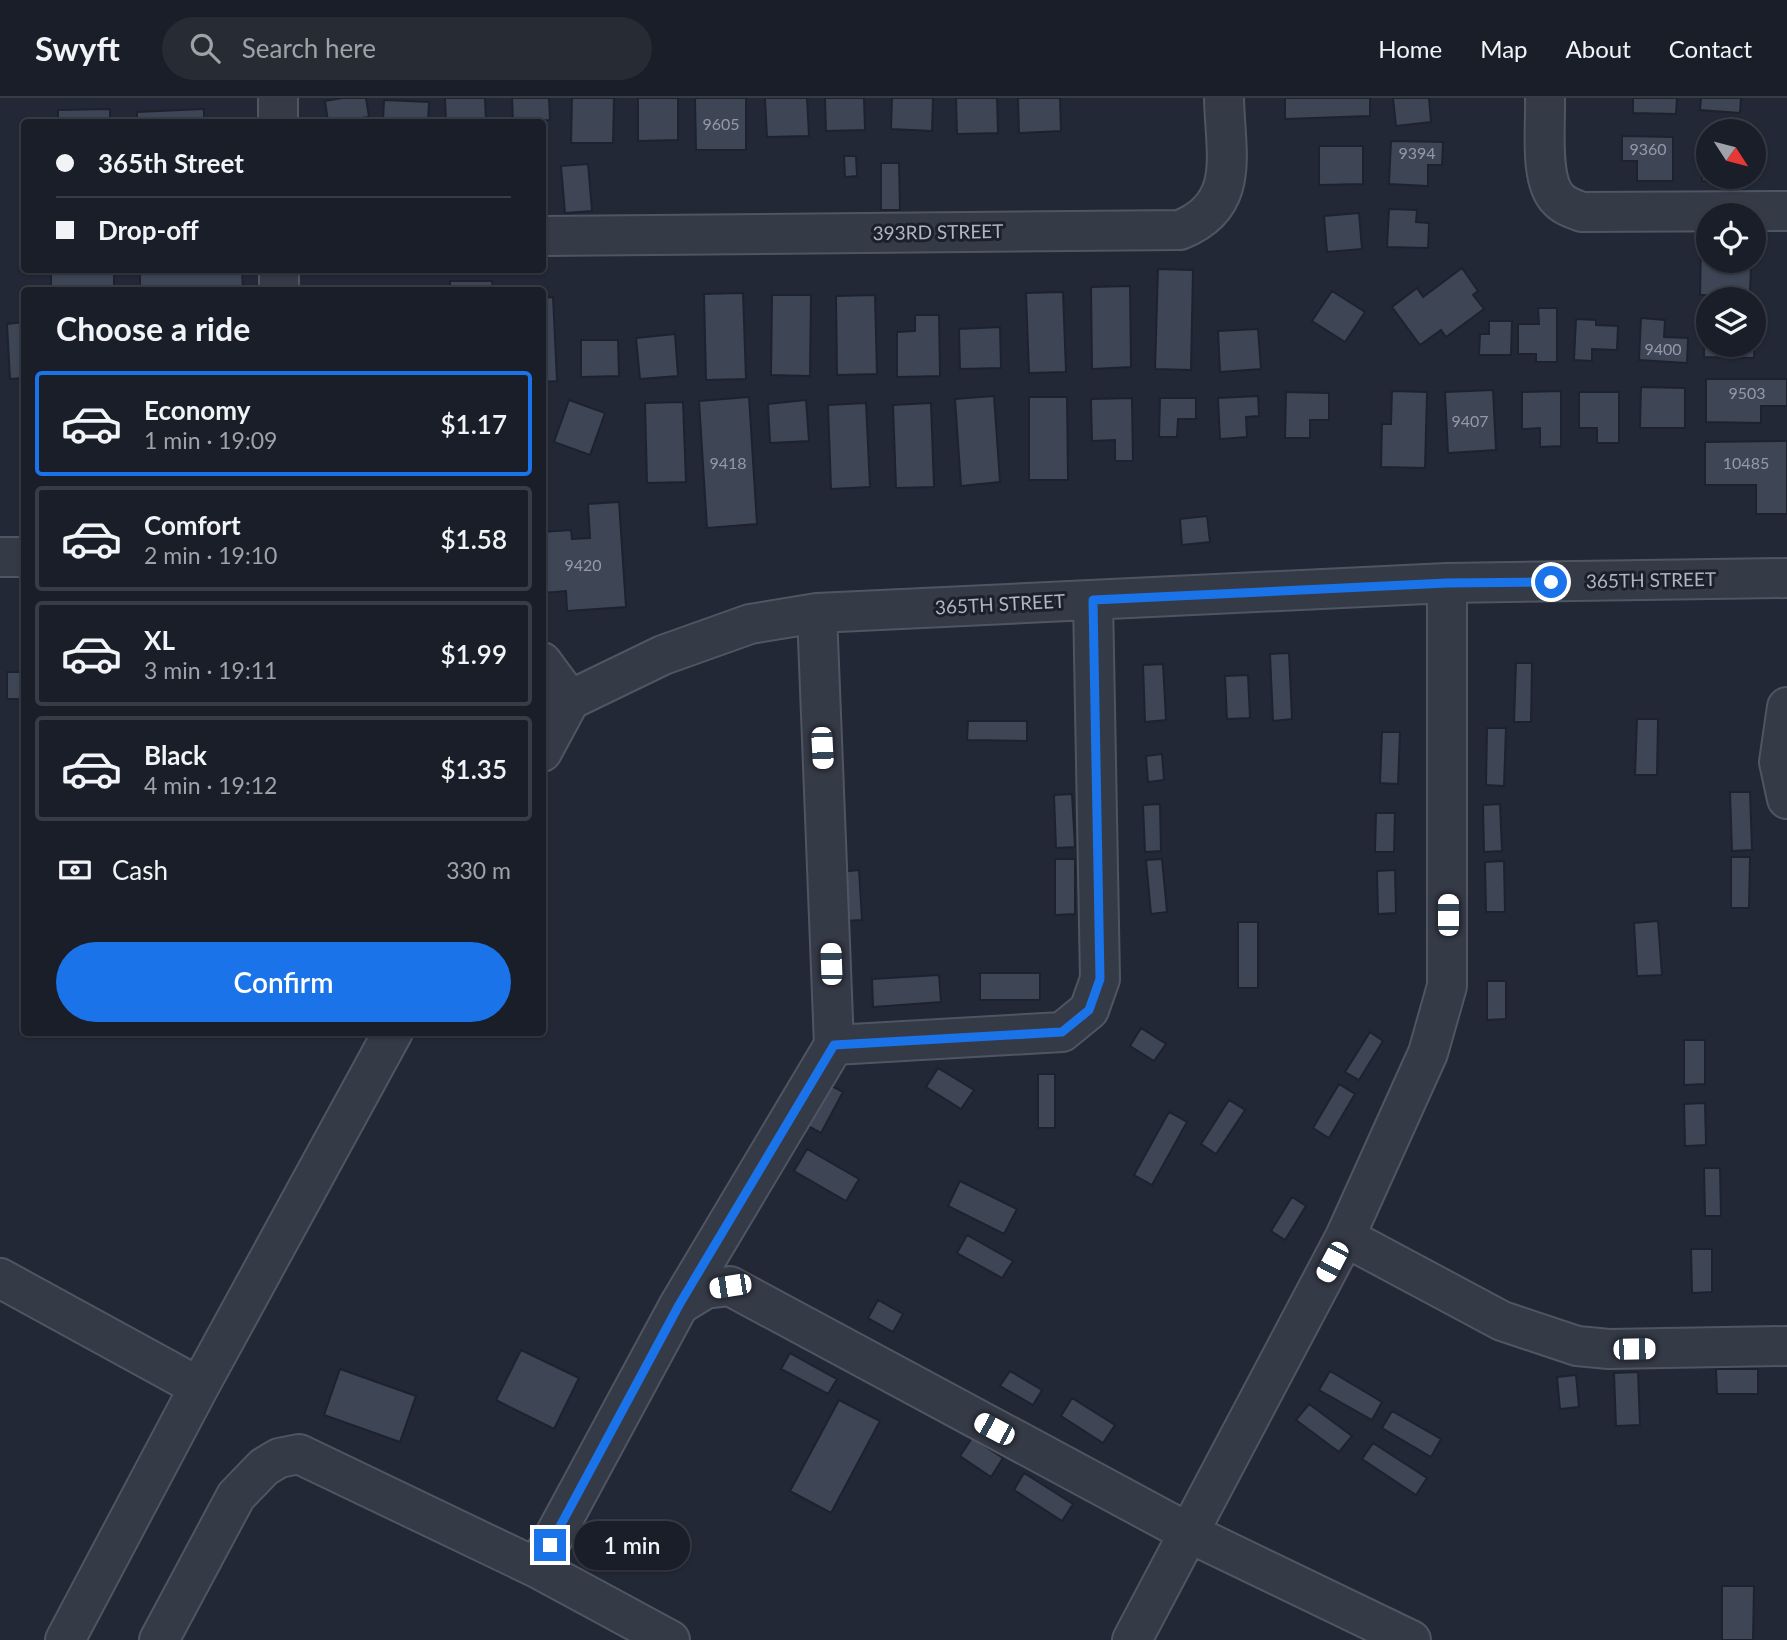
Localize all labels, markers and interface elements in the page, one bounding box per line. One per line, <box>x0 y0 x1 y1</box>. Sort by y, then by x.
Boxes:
search box <box>162 17 652 80</box>
text: Swyft <box>35 28 120 68</box>
icon: search <box>186 29 224 67</box>
text: Search here <box>242 32 376 64</box>
text: Home <box>1378 34 1442 63</box>
text: Map <box>1480 34 1528 63</box>
text: About <box>1566 34 1631 63</box>
text: Contact <box>1669 34 1752 63</box>
house number: 9605 <box>702 114 740 133</box>
north arrow <box>1696 119 1766 189</box>
map controls <box>1696 119 1766 357</box>
house number: 9360 <box>1629 139 1667 158</box>
house number: 9394 <box>1398 143 1436 162</box>
text: 365th Street <box>98 147 244 179</box>
button: locate <box>1696 203 1766 273</box>
text: Drop-off <box>98 214 199 246</box>
street label: 393RD STREET <box>872 219 1004 244</box>
button: layers <box>1696 287 1766 357</box>
text: Choose a ride <box>56 309 250 348</box>
house number: 9400 <box>1644 339 1682 358</box>
house number: 9503 <box>1728 383 1766 402</box>
icon: car <box>60 392 123 455</box>
text: Economy <box>144 394 250 426</box>
text: $1.17 <box>441 408 507 440</box>
house number: 9407 <box>1451 411 1489 430</box>
text: 1 min · 19:09 <box>144 426 277 454</box>
house number: 9418 <box>709 453 747 472</box>
house number: 10485 <box>1723 453 1769 472</box>
icon: car <box>60 507 123 570</box>
text: Comfort <box>144 509 241 541</box>
text: $1.58 <box>441 523 507 555</box>
text: 2 min · 19:10 <box>144 541 277 569</box>
house number: 9420 <box>564 555 602 574</box>
route start <box>1535 566 1567 598</box>
street label: 365TH STREET <box>1586 567 1716 592</box>
street label: 365TH STREET <box>934 589 1066 618</box>
icon: car <box>60 622 123 685</box>
text: XL <box>144 624 175 656</box>
text: $1.99 <box>441 638 507 670</box>
text: 3 min · 19:11 <box>144 656 277 684</box>
car <box>811 726 834 770</box>
icon: car <box>60 737 123 800</box>
text: Black <box>144 739 207 771</box>
text: $1.35 <box>441 753 507 785</box>
text: 4 min · 19:12 <box>144 771 277 799</box>
icon: cash <box>56 851 94 889</box>
text: Cash <box>112 854 168 886</box>
text: 330 m <box>446 856 511 884</box>
car <box>1438 894 1459 936</box>
button: Confirm <box>56 942 511 1022</box>
car <box>820 943 843 985</box>
car <box>1313 1239 1352 1285</box>
car <box>708 1272 753 1300</box>
car <box>1613 1338 1656 1360</box>
car <box>971 1410 1018 1448</box>
callout: 1 min <box>574 1520 690 1570</box>
route end <box>534 1529 566 1561</box>
text: 1 min <box>604 1531 660 1559</box>

